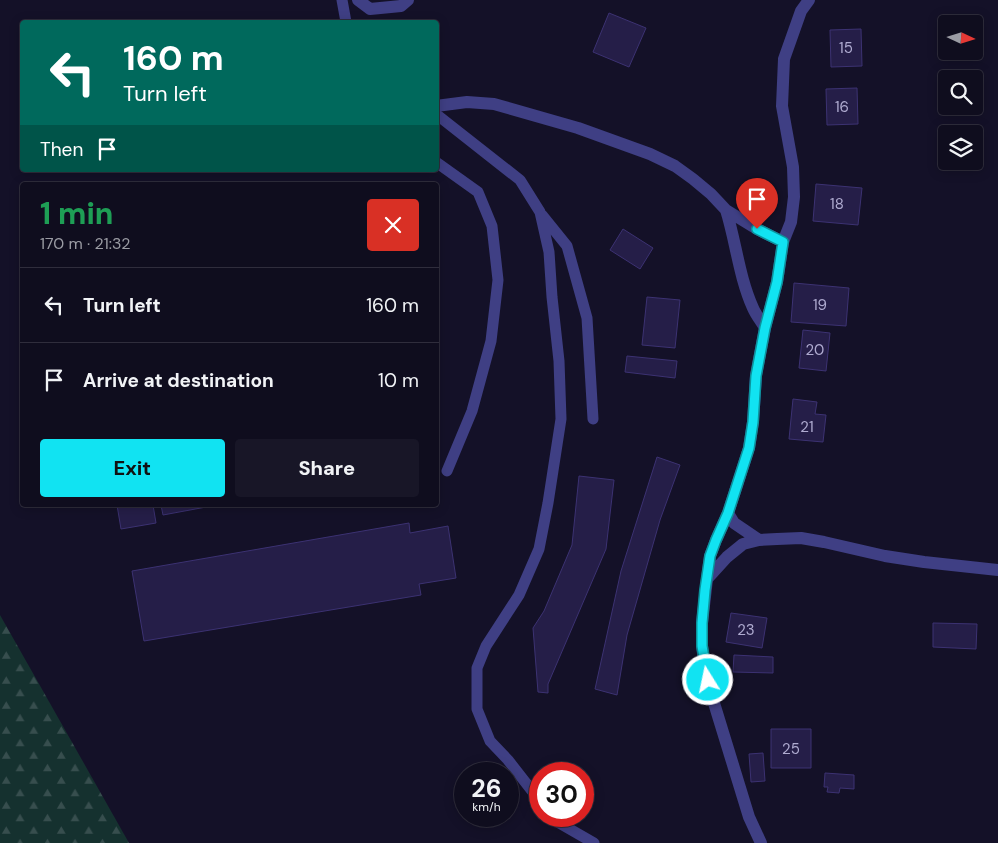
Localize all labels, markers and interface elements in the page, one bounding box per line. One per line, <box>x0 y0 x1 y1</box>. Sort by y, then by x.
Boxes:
north arrow <box>938 15 982 60</box>
map controls <box>938 15 983 170</box>
text: 160 m <box>123 35 224 81</box>
house number: 15 <box>839 38 853 58</box>
icon: left <box>40 40 105 105</box>
button: search <box>938 70 983 115</box>
text: Turn left <box>123 79 207 108</box>
house number: 16 <box>835 97 849 117</box>
button: layers <box>938 125 983 170</box>
icon: arrive <box>93 135 121 163</box>
text: Then <box>40 137 83 162</box>
pin <box>736 178 778 229</box>
icon: arrive <box>743 185 771 213</box>
text: 1 min <box>40 194 113 233</box>
house number: 18 <box>830 194 844 214</box>
button: close <box>367 199 419 251</box>
text: 170 m · 21:32 <box>40 233 131 254</box>
icon: left <box>40 291 68 319</box>
text: Turn left <box>83 293 161 318</box>
text: 160 m <box>366 293 419 318</box>
house number: 19 <box>813 295 827 315</box>
house number: 20 <box>806 340 824 360</box>
icon: arrive <box>40 366 68 394</box>
text: Arrive at destination <box>83 368 274 393</box>
text: 10 m <box>378 368 419 393</box>
house number: 21 <box>800 417 814 437</box>
button: Exit <box>40 439 225 497</box>
button: Share <box>235 439 419 497</box>
house number: 23 <box>737 620 755 640</box>
position arrow <box>681 653 733 705</box>
house number: 25 <box>782 739 800 759</box>
speed limit sign: 30 <box>529 762 594 827</box>
text: 26 <box>471 772 502 805</box>
text: km/h <box>472 799 501 815</box>

